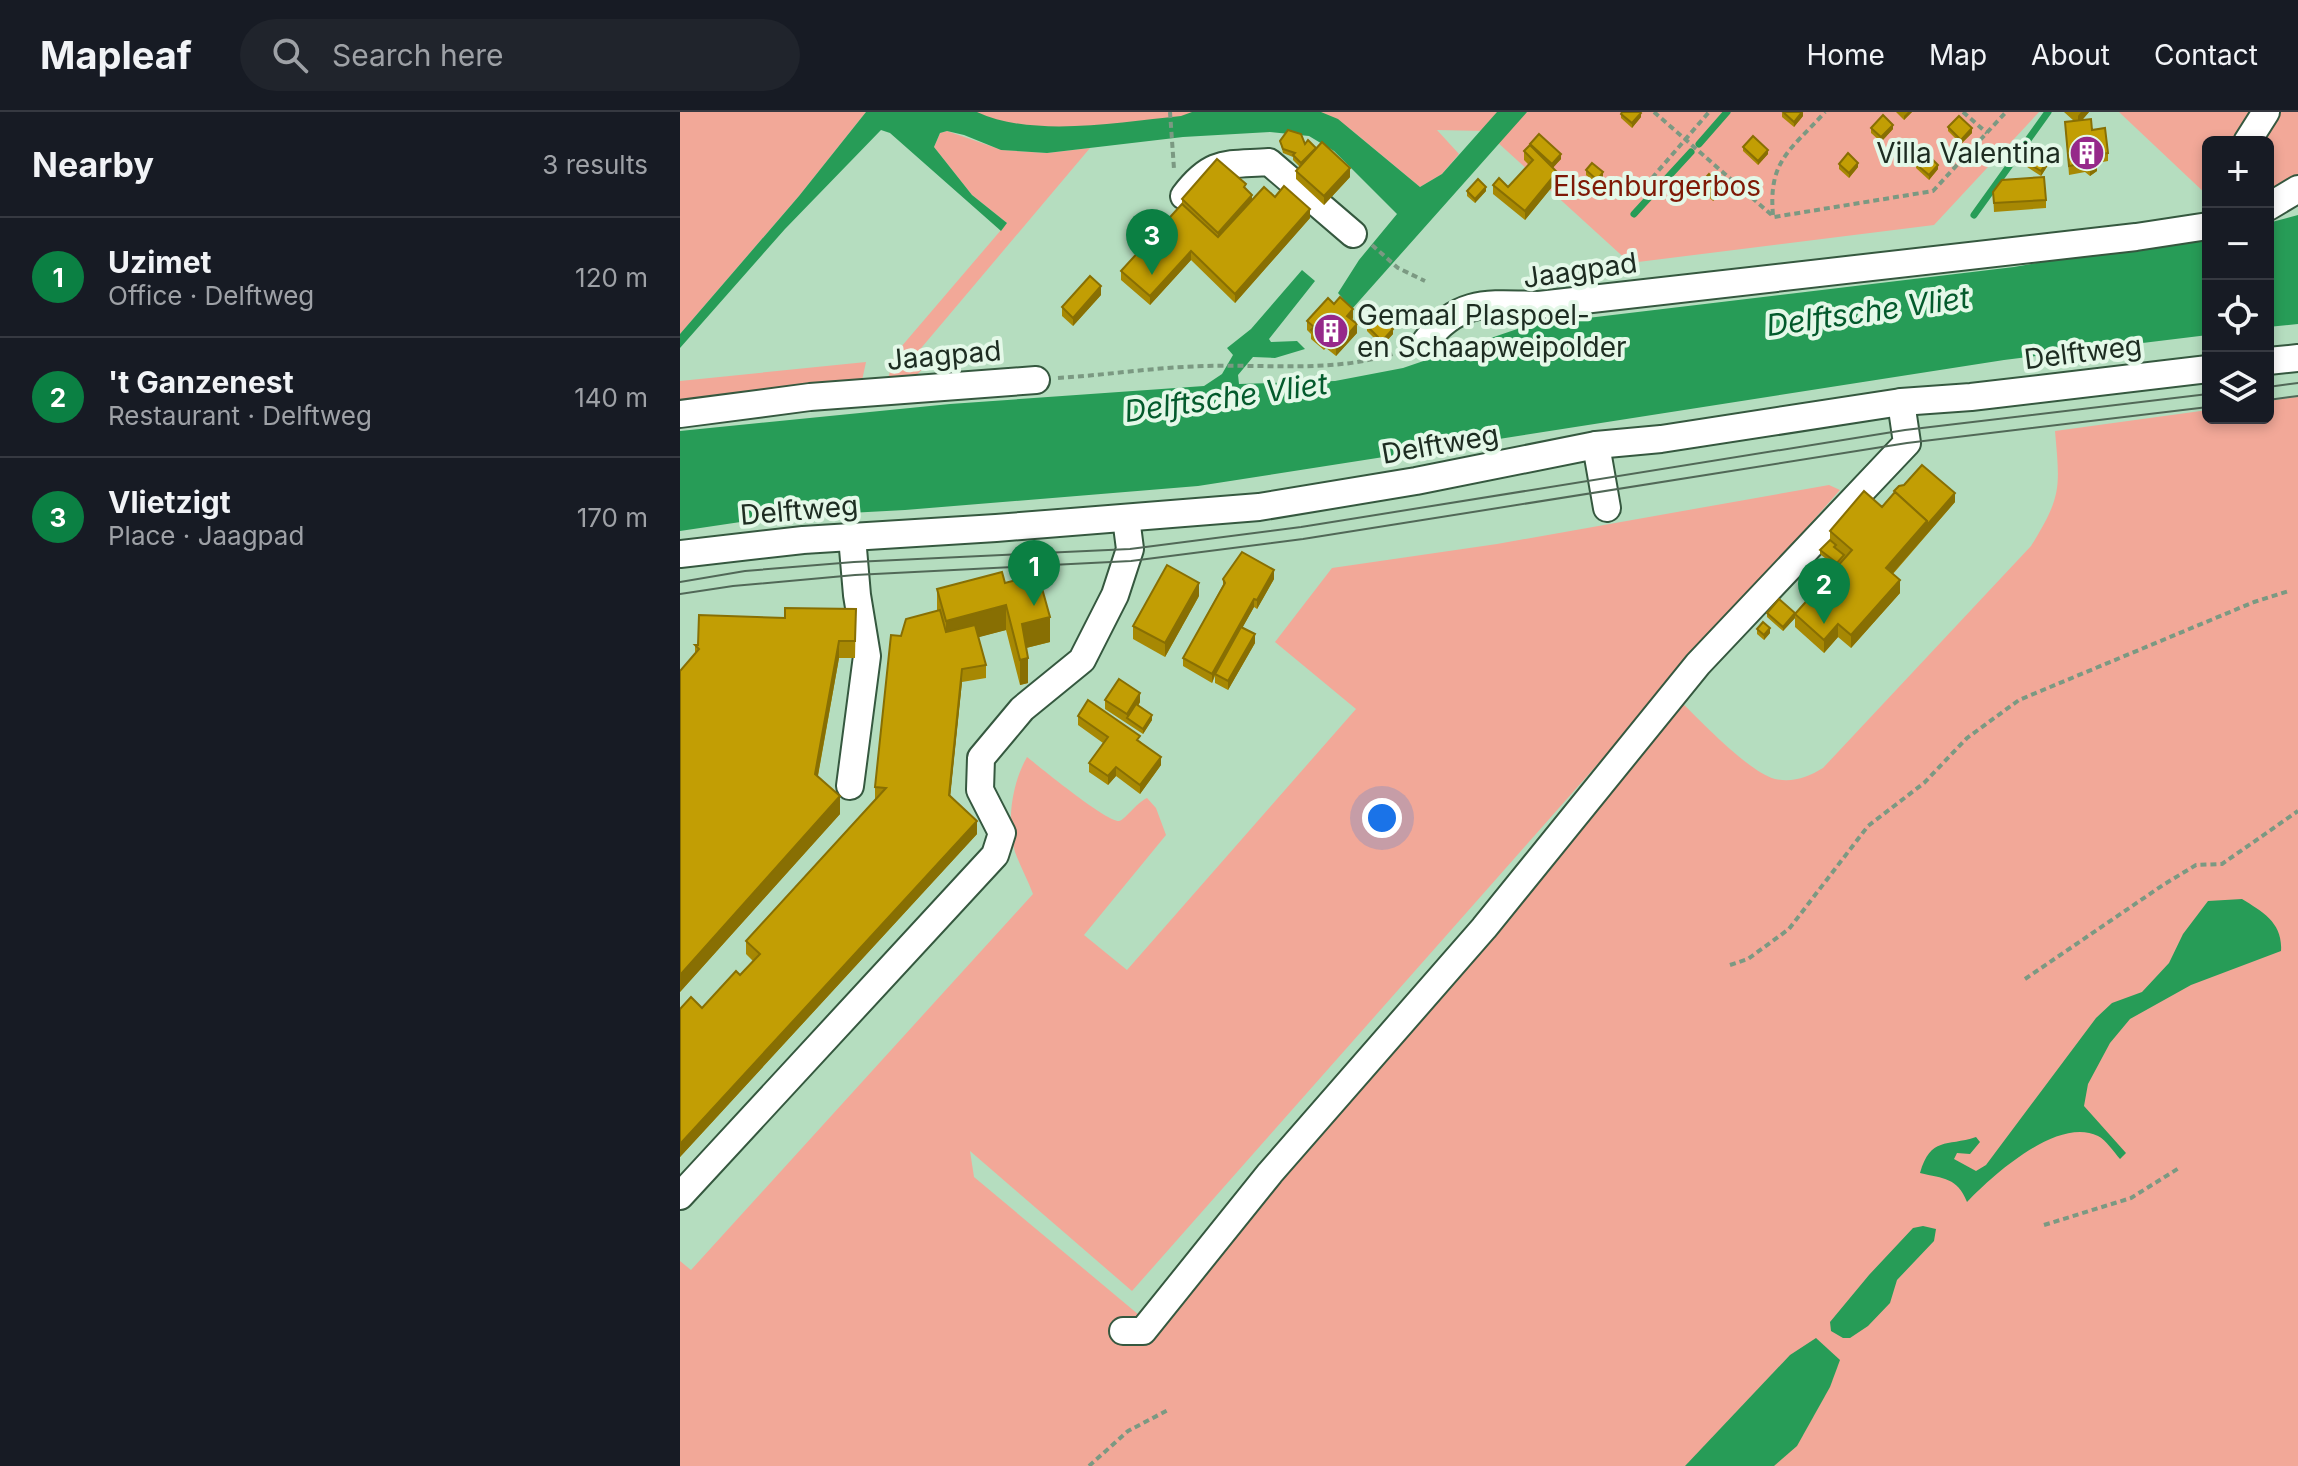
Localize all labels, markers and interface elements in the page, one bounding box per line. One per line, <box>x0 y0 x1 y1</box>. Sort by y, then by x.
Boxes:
search box <box>240 19 800 91</box>
text: Mapleaf <box>40 32 192 78</box>
icon: search <box>268 33 312 77</box>
text: Search here <box>332 37 503 73</box>
text: Home <box>1806 38 1885 72</box>
text: Map <box>1929 38 1987 72</box>
text: About <box>2031 38 2110 72</box>
text: Contact <box>2154 38 2258 72</box>
building icon: Villa Valentina <box>2068 134 2106 172</box>
place label: Villa Valentina <box>1876 136 2061 170</box>
map controls <box>2202 136 2274 424</box>
button: + <box>2202 136 2274 208</box>
text: Nearby <box>32 144 154 185</box>
text: 3 results <box>542 149 648 180</box>
park label: Elsenburgerbos <box>1553 169 1761 203</box>
button: − <box>2202 208 2274 280</box>
pin: 3 <box>1126 209 1178 275</box>
text: Uzimet <box>108 244 212 280</box>
street label: Jaagpad <box>1521 245 1639 295</box>
text: 1 <box>52 262 64 293</box>
text: 120 m <box>575 262 648 293</box>
water label: Delftsche Vliet <box>1764 279 1973 343</box>
text: Office · Delftweg <box>108 280 314 311</box>
button: locate <box>2202 280 2274 352</box>
place label: Gemaal Plaspoel- en Schaapweipolder <box>1357 298 1627 364</box>
building icon: Gemaal Plaspoel- en Schaapweipolder <box>1312 312 1350 350</box>
street label: Delftweg <box>2022 328 2144 376</box>
street label: Jaagpad <box>885 333 1003 377</box>
button: layers <box>2202 352 2274 424</box>
text: 't Ganzenest <box>108 364 294 400</box>
water label: Delftsche Vliet <box>1122 365 1331 429</box>
text: 2 <box>50 382 66 413</box>
text: 140 m <box>574 382 648 413</box>
text: Restaurant · Delftweg <box>108 400 372 431</box>
street label: Delftweg <box>1379 417 1501 471</box>
text: Vlietzigt <box>108 484 231 520</box>
street label: Delftweg <box>739 488 859 532</box>
text: 3 <box>50 502 66 533</box>
text: 170 m <box>577 502 648 533</box>
text: Place · Jaagpad <box>108 520 304 551</box>
pin: 1 <box>1008 540 1060 606</box>
pin: 2 <box>1798 558 1850 624</box>
your location <box>1362 798 1402 838</box>

